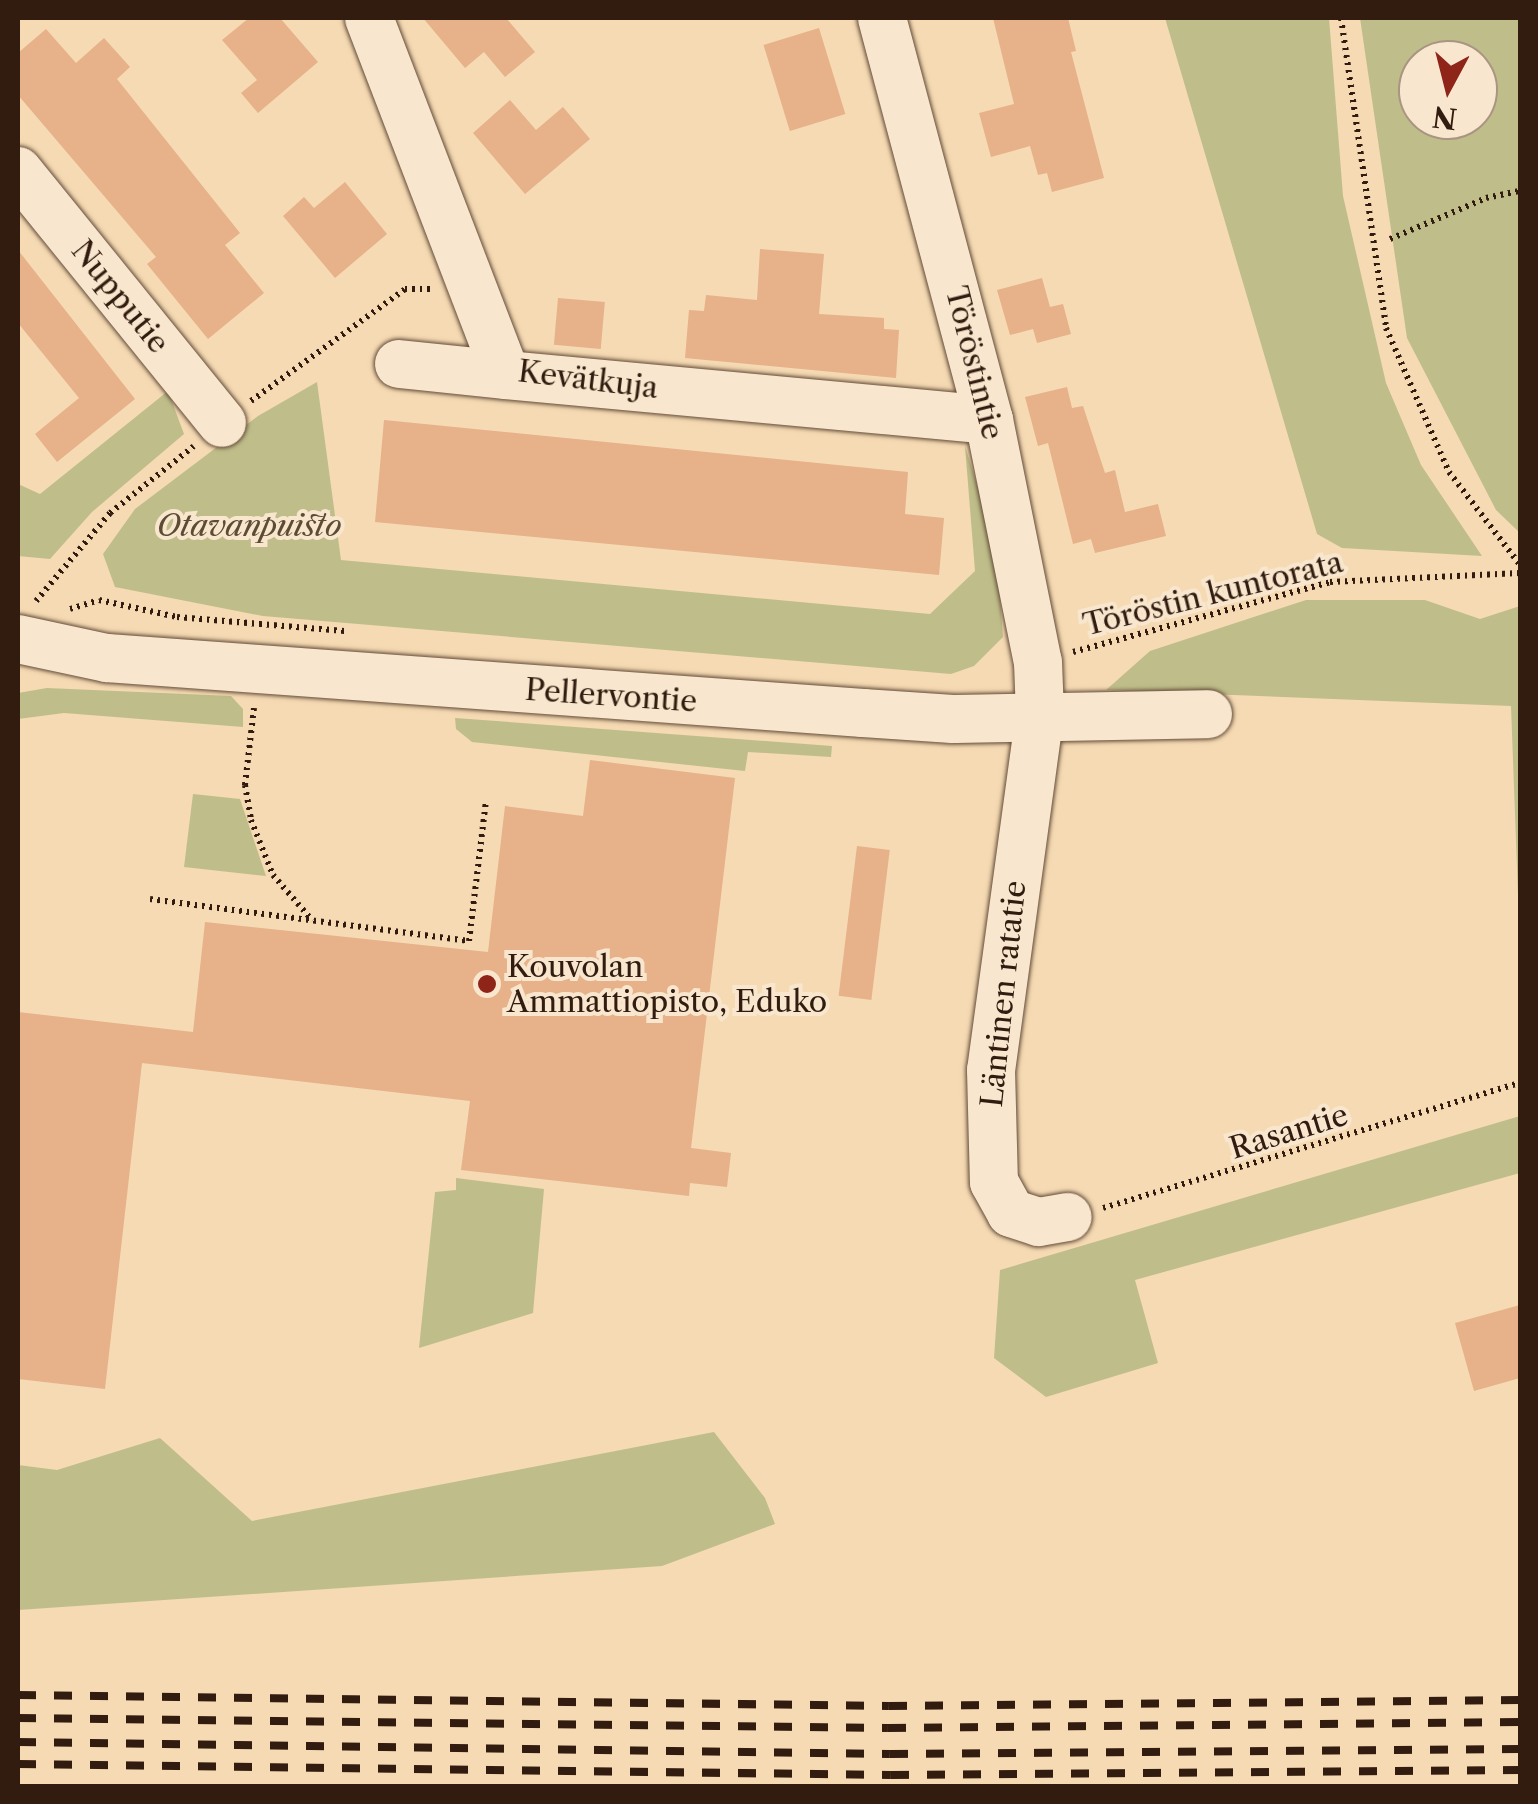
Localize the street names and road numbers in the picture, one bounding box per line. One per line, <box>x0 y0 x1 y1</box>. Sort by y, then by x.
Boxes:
street label: Nupputie <box>64 233 176 361</box>
street label: Töröstintie <box>938 283 1010 443</box>
street label: Kevätkuja <box>516 354 660 406</box>
street label: Töröstin kuntorata <box>1079 544 1347 644</box>
street label: Pellervontie <box>524 672 698 720</box>
street label: Läntinen ratatie <box>974 879 1034 1109</box>
street label: Rasantie <box>1225 1097 1353 1167</box>

